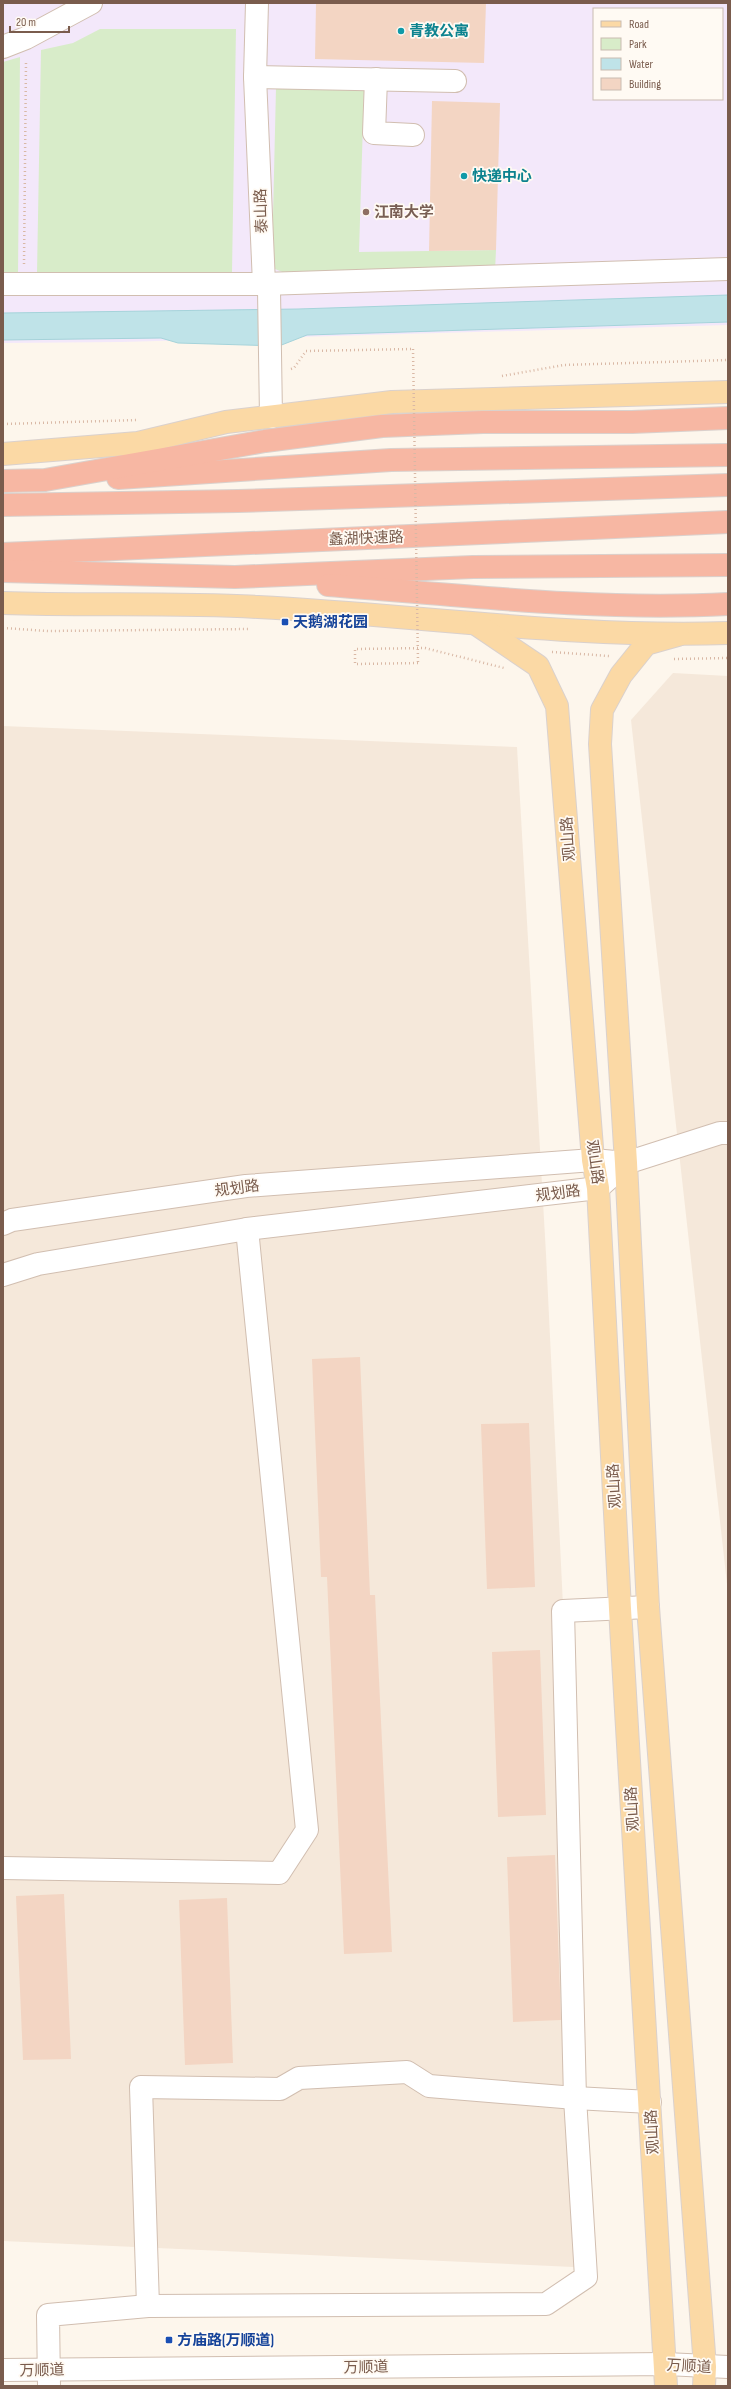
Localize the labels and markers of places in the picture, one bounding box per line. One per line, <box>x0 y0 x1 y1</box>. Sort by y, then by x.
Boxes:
place label: 青教公寓 <box>409 22 469 41</box>
marker: 青教公寓 <box>396 26 406 36</box>
place label: 快递中心 <box>472 167 532 186</box>
marker: 快递中心 <box>459 171 469 181</box>
place label: 江南大学 <box>374 203 434 222</box>
marker: 江南大学 <box>361 207 371 217</box>
place label: 天鹅湖花园 <box>293 613 368 632</box>
marker: 天鹅湖花园 <box>280 617 290 627</box>
place label: 方庙路(万顺道) <box>177 2331 274 2350</box>
marker: 方庙路(万顺道) <box>164 2335 174 2345</box>

